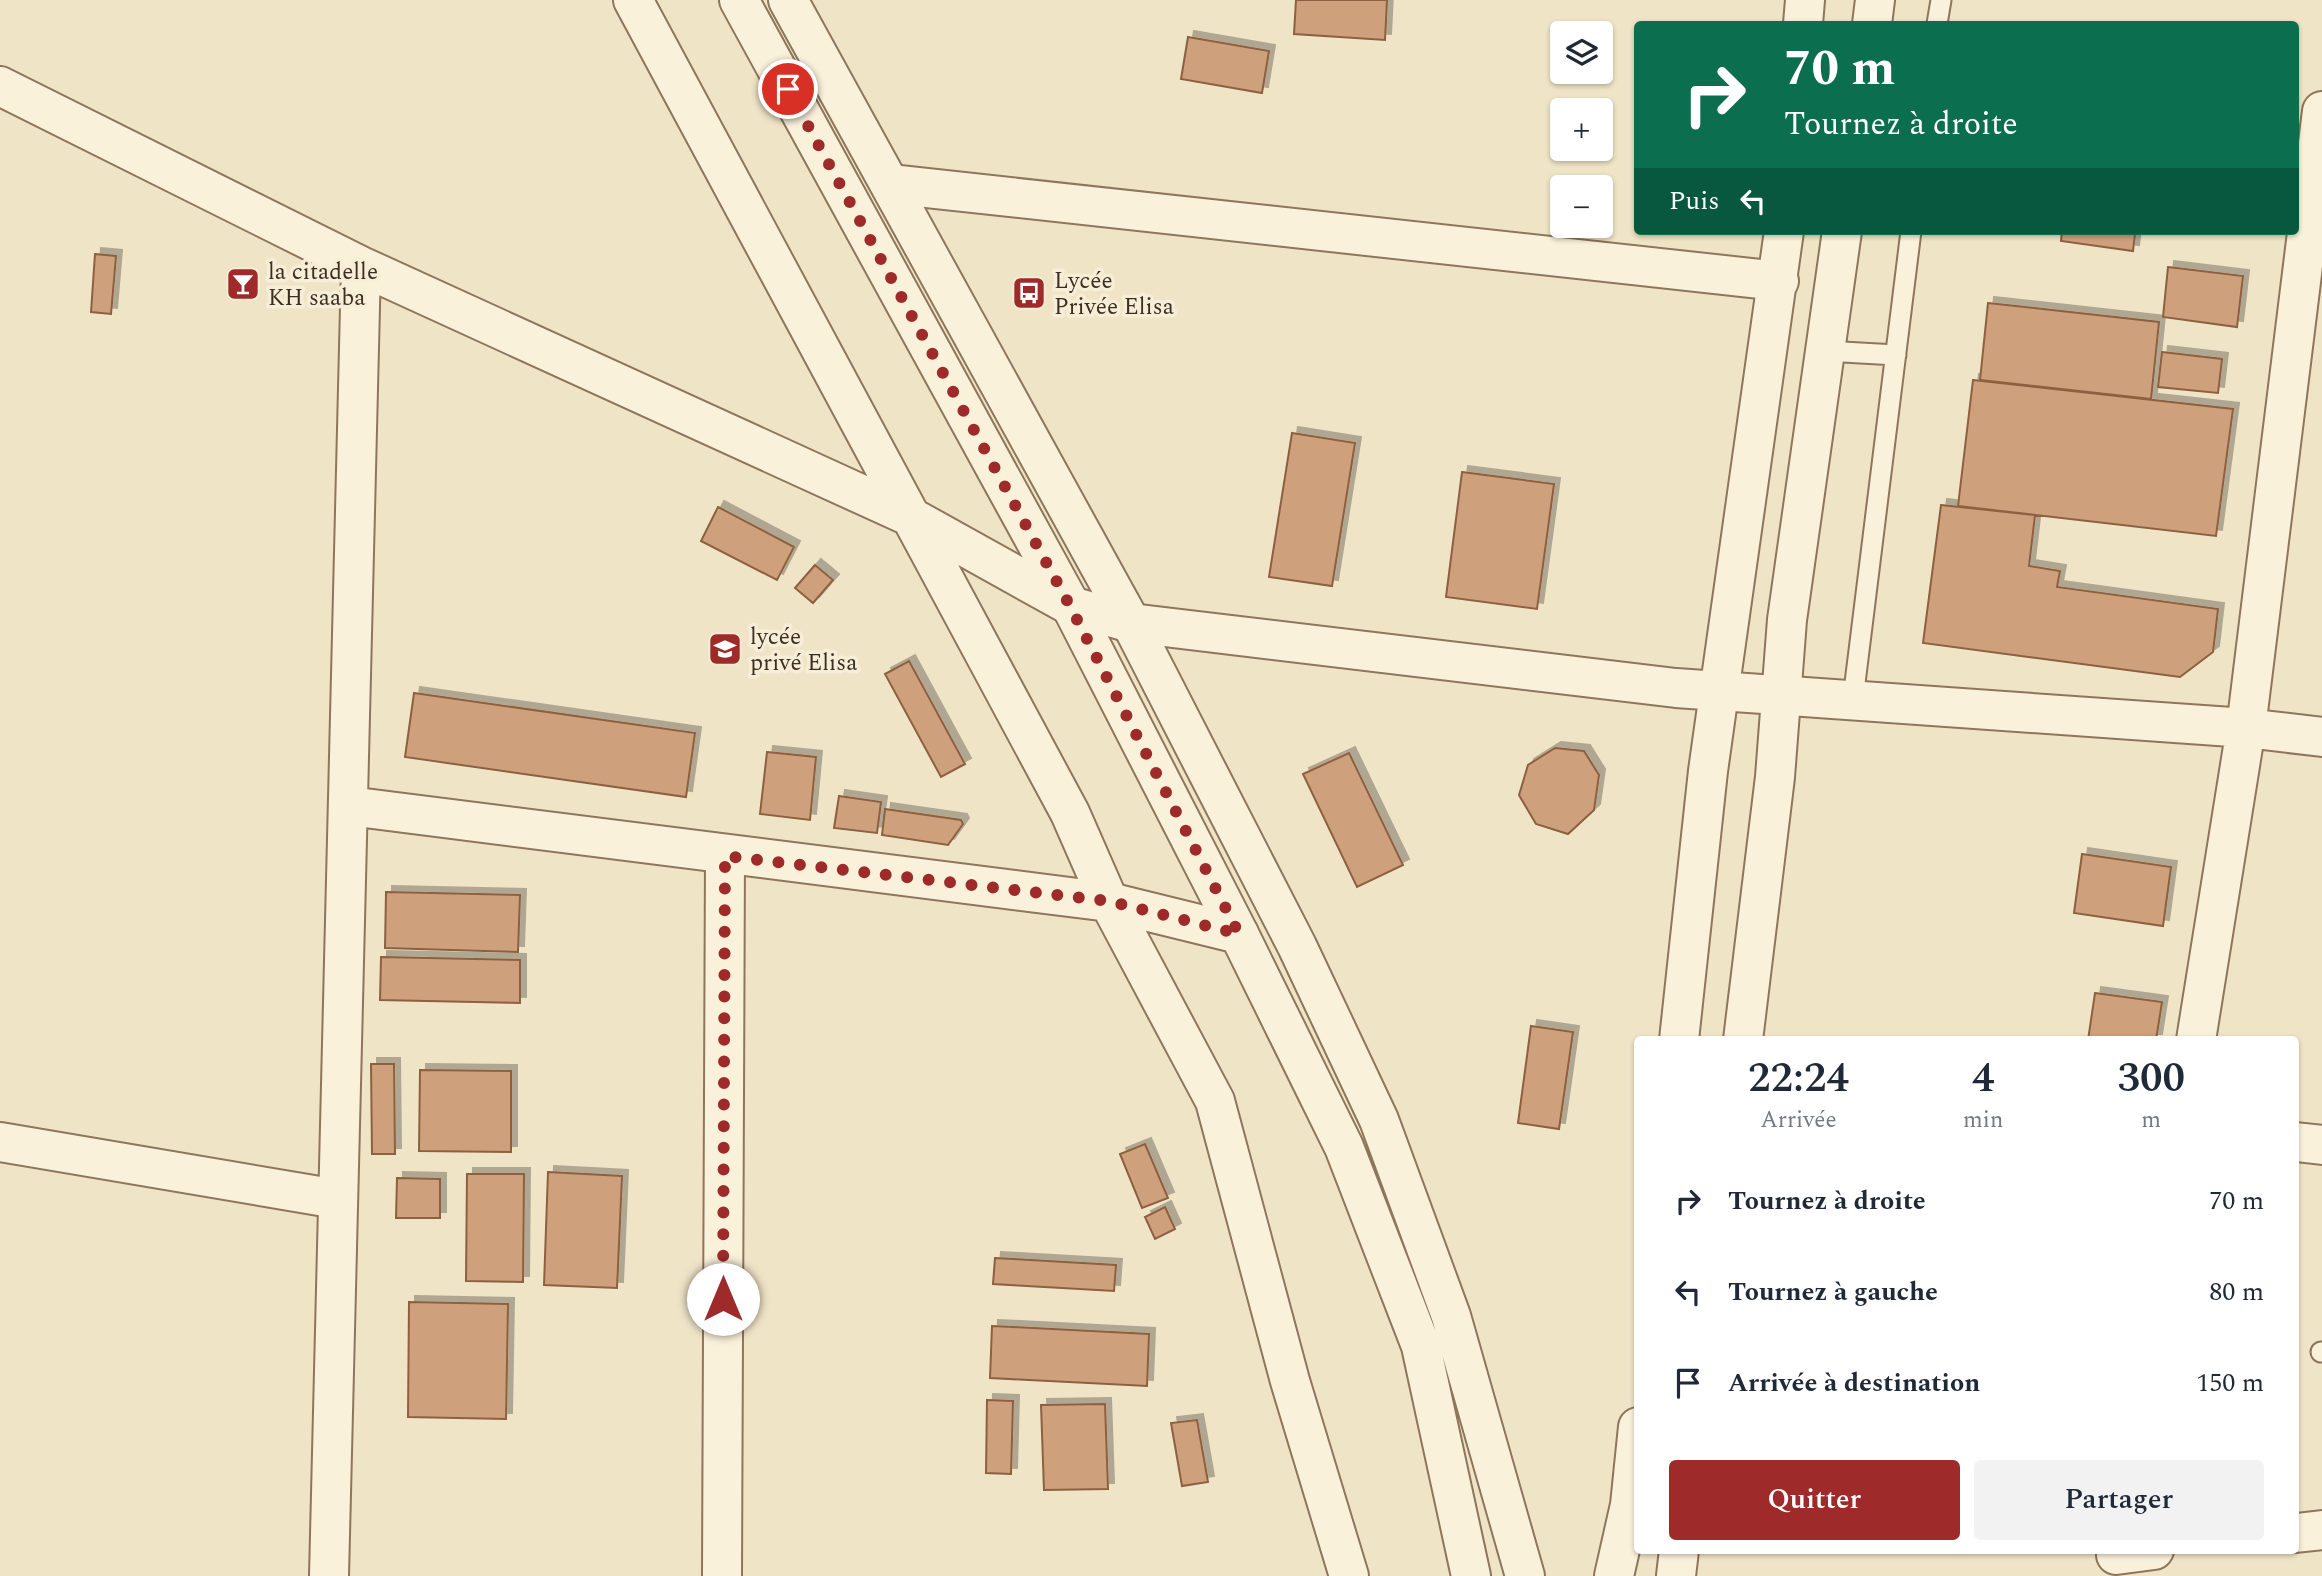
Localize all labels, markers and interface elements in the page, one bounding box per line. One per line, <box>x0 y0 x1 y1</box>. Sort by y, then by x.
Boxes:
map controls <box>1550 21 1613 238</box>
button: layers <box>1550 21 1613 84</box>
text: 70 m <box>1784 32 1895 107</box>
icon: right <box>1669 49 1760 140</box>
pin <box>758 59 818 119</box>
icon: arrive <box>769 70 807 108</box>
button: + <box>1550 98 1613 161</box>
text: Tournez à droite <box>1784 100 2018 149</box>
button: − <box>1550 175 1613 238</box>
text: Puis <box>1669 181 1720 221</box>
icon: left <box>1734 182 1772 220</box>
place label: la citadelle KH saaba <box>268 255 378 316</box>
place label: Lycée Privée Elisa <box>1054 264 1174 325</box>
bar icon: la citadelle KH saaba <box>224 265 262 303</box>
bus stop icon: Lycée Privée Elisa <box>1010 274 1048 312</box>
place label: lycée privé Elisa <box>750 620 857 681</box>
school or university icon: lycée privé Elisa <box>706 630 744 668</box>
text: 22:24 <box>1748 1047 1849 1110</box>
text: 4 <box>1972 1047 1994 1110</box>
text: 300 <box>2117 1047 2185 1110</box>
text: Arrivée <box>1761 1103 1837 1138</box>
text: min <box>1963 1103 2003 1138</box>
text: m <box>2141 1103 2161 1138</box>
text: Tournez à droite <box>1728 1181 1926 1221</box>
text: 70 m <box>2209 1181 2264 1221</box>
icon: right <box>1669 1182 1707 1220</box>
position arrow <box>686 1262 760 1336</box>
text: Tournez à gauche <box>1728 1272 1938 1312</box>
text: 80 m <box>2209 1272 2264 1312</box>
icon: left <box>1669 1273 1707 1311</box>
text: Arrivée à destination <box>1728 1363 1980 1403</box>
text: 150 m <box>2196 1363 2264 1403</box>
icon: arrive <box>1669 1364 1707 1402</box>
button: Quitter <box>1669 1460 1960 1540</box>
button: Partager <box>1974 1460 2264 1540</box>

